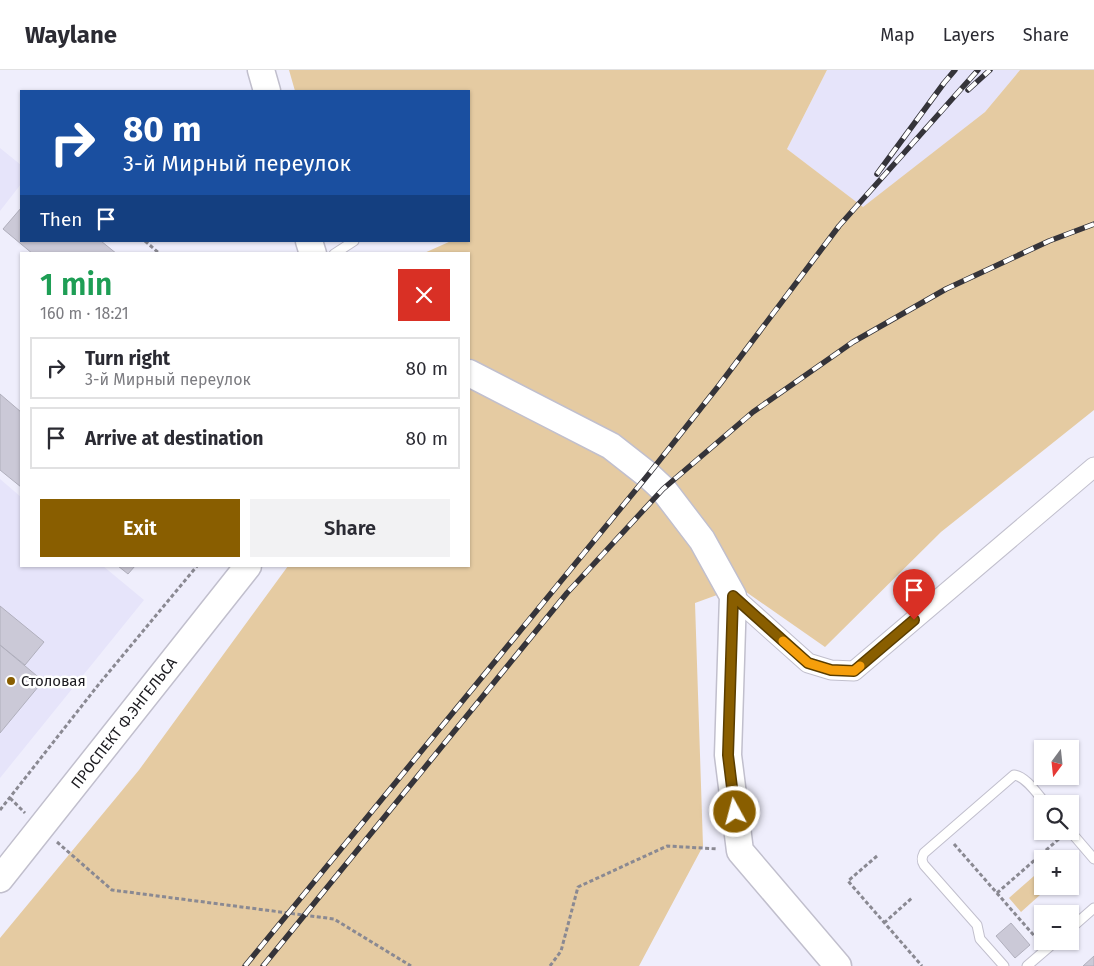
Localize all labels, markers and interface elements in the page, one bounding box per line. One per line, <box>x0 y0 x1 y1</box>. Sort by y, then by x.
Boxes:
text: Waylane <box>25 21 117 49</box>
text: Map <box>880 24 915 46</box>
text: Layers <box>943 24 995 46</box>
text: Share <box>1023 24 1069 46</box>
text: 80 m <box>123 108 202 150</box>
icon: right <box>40 110 105 175</box>
text: 3-й Мирный переулок <box>123 150 351 177</box>
icon: arrive <box>92 205 120 233</box>
text: Then <box>40 208 82 231</box>
text: 1 min <box>40 267 112 303</box>
button: close <box>398 269 450 321</box>
text: 160 m · 18:21 <box>40 304 129 323</box>
text: Turn right <box>85 347 170 370</box>
icon: right <box>42 354 70 382</box>
text: 80 m <box>406 357 448 380</box>
text: 3-й Мирный переулок <box>85 370 251 389</box>
icon: arrive <box>42 424 70 452</box>
text: Arrive at destination <box>85 427 264 450</box>
text: 80 m <box>406 427 448 450</box>
button: Exit <box>40 499 240 557</box>
button: Share <box>250 499 450 557</box>
pin <box>893 569 935 620</box>
icon: arrive <box>900 576 928 604</box>
street label: ПРОСПЕКТ Ф.ЭНГЕЛЬСА <box>67 654 181 792</box>
place label: Столовая <box>21 672 86 690</box>
marker: Столовая <box>5 675 17 687</box>
north arrow <box>1034 740 1079 785</box>
map controls <box>1034 740 1079 950</box>
position arrow <box>708 785 760 837</box>
button: search <box>1034 795 1079 840</box>
button: + <box>1034 850 1079 895</box>
button: − <box>1034 905 1079 950</box>

